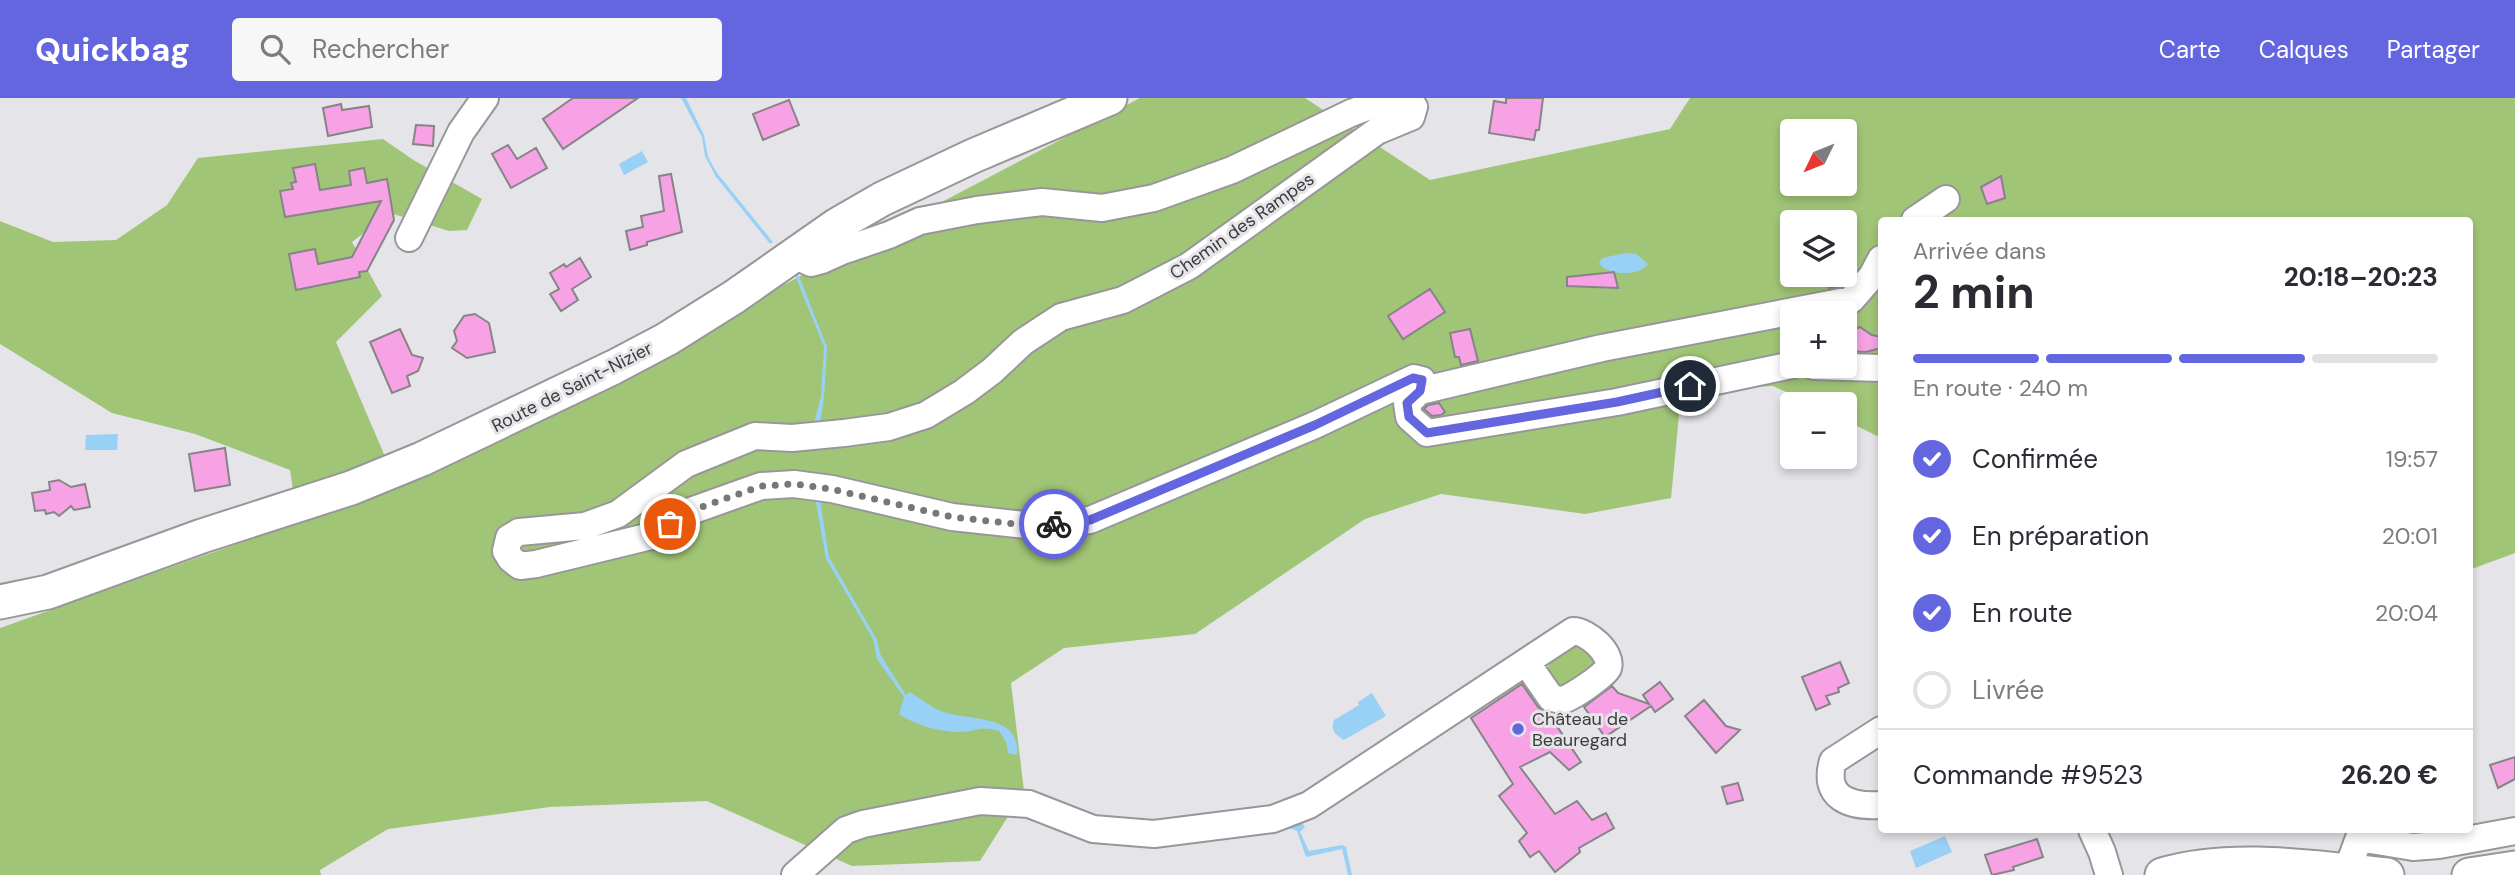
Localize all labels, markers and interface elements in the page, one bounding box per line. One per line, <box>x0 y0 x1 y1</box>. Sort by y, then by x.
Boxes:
search box <box>232 18 722 81</box>
text: Quickbag <box>35 28 190 71</box>
icon: search <box>256 30 294 68</box>
text: Rechercher <box>312 32 449 66</box>
text: Carte <box>2159 34 2221 65</box>
text: Calques <box>2259 34 2349 65</box>
text: Partager <box>2387 34 2480 65</box>
north arrow <box>1780 119 1857 196</box>
map controls <box>1780 119 1857 469</box>
street label: Chemin des Rampes <box>1165 167 1319 285</box>
button: layers <box>1780 210 1857 287</box>
text: Arrivée dans <box>1913 236 2046 266</box>
text: 20:18–20:23 <box>2284 260 2438 294</box>
text: 2 min <box>1913 262 2035 322</box>
button: + <box>1780 301 1857 378</box>
street label: Route de Saint-Nizier <box>488 336 657 438</box>
pin <box>1660 356 1720 416</box>
icon: home <box>1671 367 1709 405</box>
text: En route · 240 m <box>1913 373 2088 403</box>
button: − <box>1780 392 1857 469</box>
icon: check <box>1913 440 1951 478</box>
text: Confirmée <box>1972 442 2098 476</box>
text: 19:57 <box>2386 444 2438 474</box>
courier <box>1019 489 1089 559</box>
pin <box>640 494 700 554</box>
icon: bag <box>651 505 689 543</box>
icon: bike <box>1035 505 1073 543</box>
icon: check <box>1913 517 1951 555</box>
text: En préparation <box>1972 519 2149 553</box>
text: 20:01 <box>2382 521 2438 551</box>
icon: check <box>1913 594 1951 632</box>
text: En route <box>1972 596 2073 630</box>
text: 20:04 <box>2375 598 2438 628</box>
text: Livrée <box>1972 673 2044 707</box>
place label: Château de Beauregard <box>1532 707 1628 752</box>
marker: Château de Beauregard <box>1510 721 1526 737</box>
text: Commande #9523 <box>1913 758 2143 792</box>
text: 26.20 € <box>2341 758 2438 792</box>

